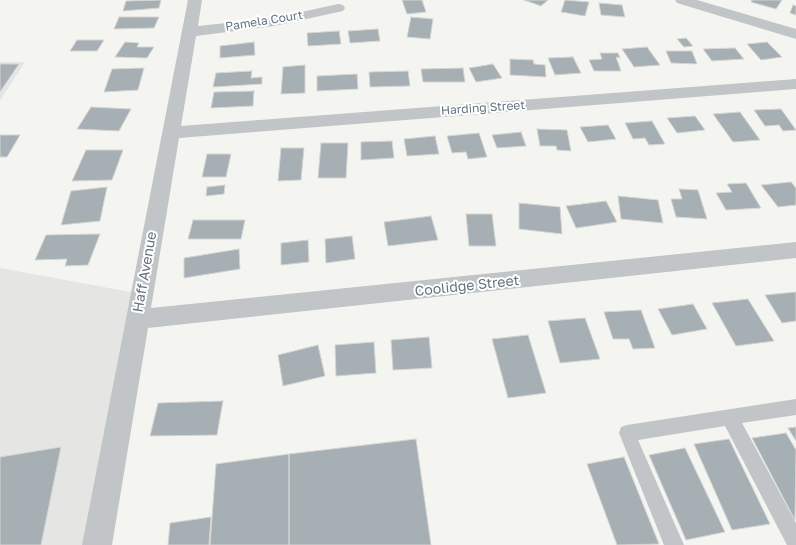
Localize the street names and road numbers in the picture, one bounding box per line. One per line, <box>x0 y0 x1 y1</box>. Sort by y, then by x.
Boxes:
street label: Pamela Court <box>224 8 304 34</box>
street label: Harding Street <box>440 98 526 118</box>
street label: Haff Avenue <box>130 230 160 314</box>
street label: Coolidge Street <box>414 272 520 300</box>

